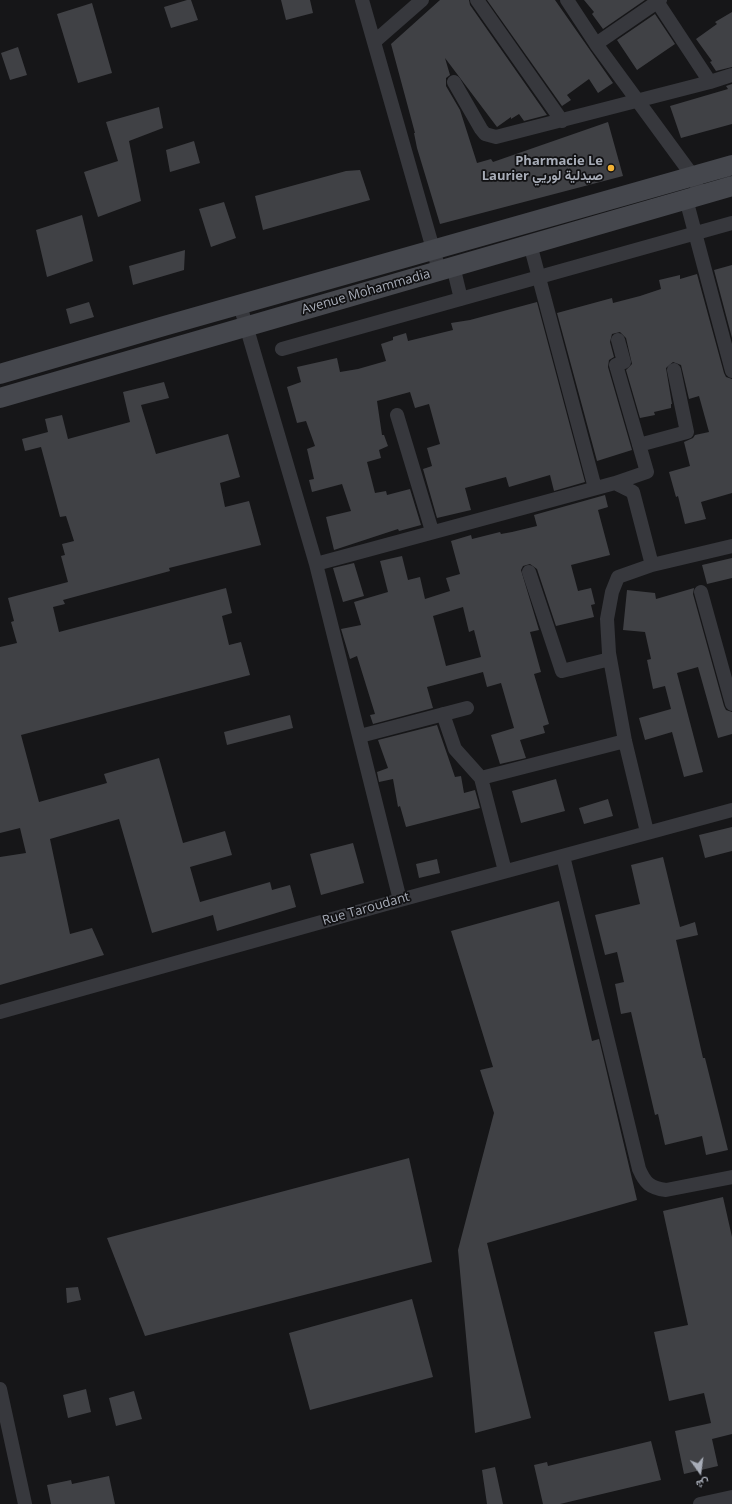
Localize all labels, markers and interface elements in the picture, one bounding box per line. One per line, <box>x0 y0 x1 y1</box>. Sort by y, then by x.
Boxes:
place label: Pharmacie Le Laurier صيدلية لوريي <box>482 153 603 184</box>
marker: Pharmacie Le Laurier صيدلية لوريي <box>606 163 616 173</box>
street label: Avenue Mohammadia <box>300 266 432 318</box>
street label: Rue Taroudant <box>321 889 411 929</box>
north arrow <box>680 1452 720 1492</box>
text: ش <box>695 1475 711 1493</box>

